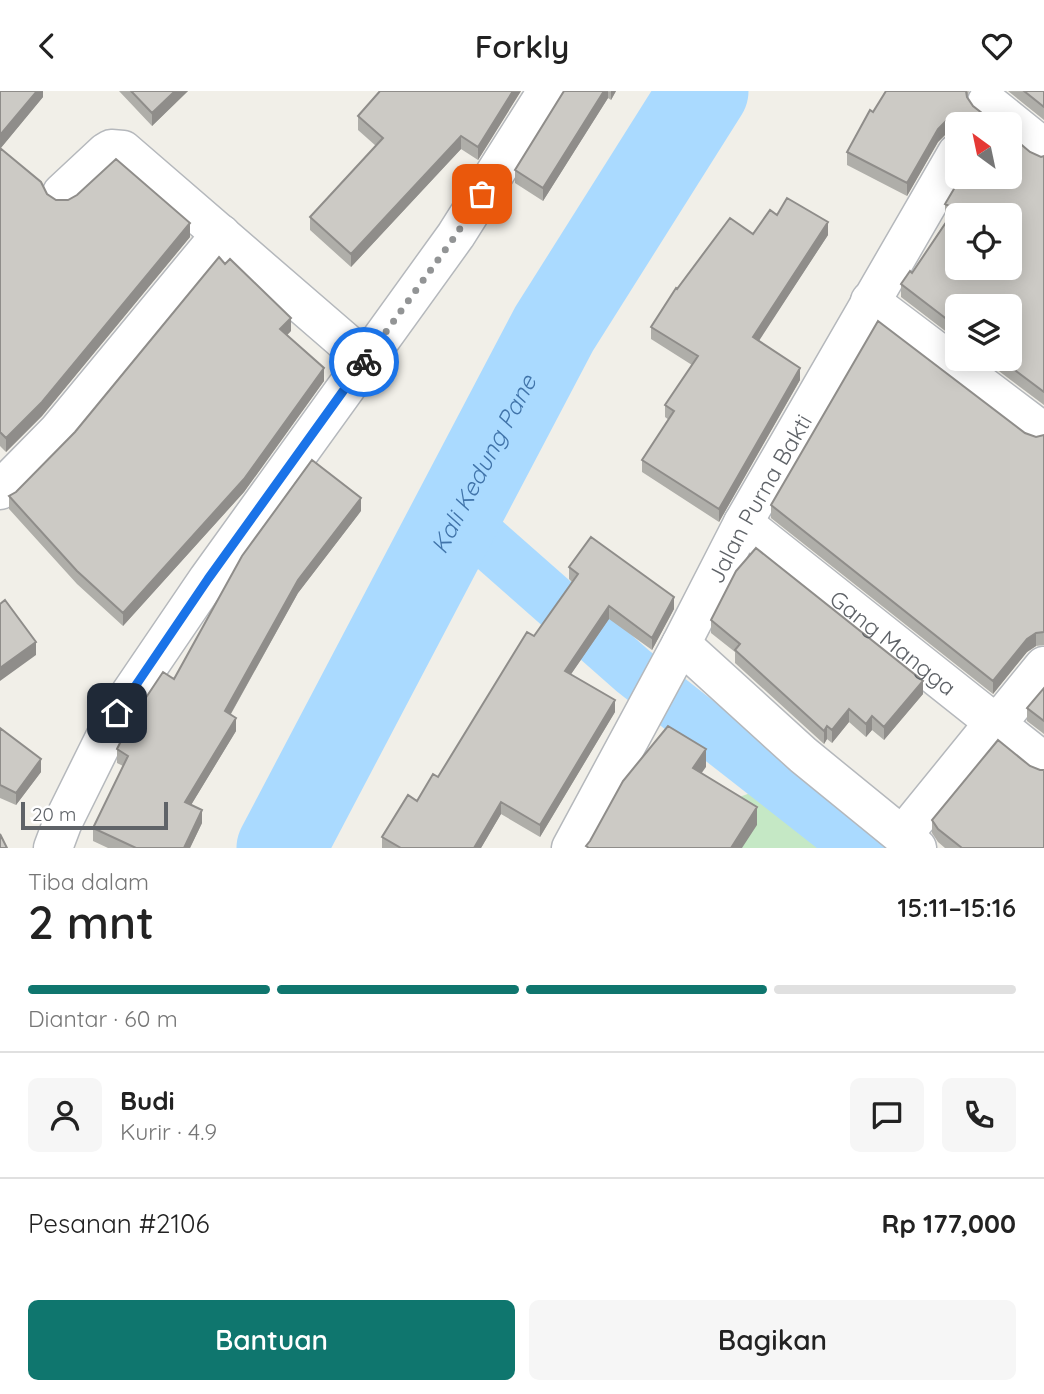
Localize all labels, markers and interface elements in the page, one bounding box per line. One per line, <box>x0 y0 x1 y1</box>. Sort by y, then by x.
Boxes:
text: Forkly <box>475 26 569 66</box>
icon: back <box>28 27 66 65</box>
icon: heart <box>978 27 1016 65</box>
north arrow <box>945 112 1022 189</box>
map controls <box>945 112 1022 371</box>
pin <box>452 164 512 224</box>
icon: bag <box>463 175 501 213</box>
button: locate <box>945 203 1022 280</box>
button: layers <box>945 294 1022 371</box>
courier <box>329 327 399 397</box>
icon: bike <box>345 343 383 381</box>
water label: Kali Kedung Pane <box>424 368 543 558</box>
street label: Jalan Purna Bakti <box>700 409 818 588</box>
street label: Gang Mangga <box>824 583 962 701</box>
pin <box>87 683 147 743</box>
icon: home <box>98 694 136 732</box>
scale bar <box>21 799 168 831</box>
text: 20 m <box>32 802 76 826</box>
text: Tiba dalam <box>28 867 149 896</box>
text: 15:11–15:16 <box>898 891 1016 924</box>
text: 2 mnt <box>28 893 154 951</box>
text: Diantar · 60 m <box>28 1004 178 1033</box>
button: person <box>28 1078 102 1152</box>
button: chat <box>850 1078 924 1152</box>
button: phone <box>942 1078 1016 1152</box>
text: Budi <box>120 1084 175 1117</box>
text: Kurir · 4.9 <box>120 1117 217 1146</box>
text: Pesanan #2106 <box>28 1207 209 1240</box>
text: Rp 177,000 <box>882 1207 1016 1240</box>
button: Bantuan <box>28 1300 515 1380</box>
button: Bagikan <box>529 1300 1016 1380</box>

